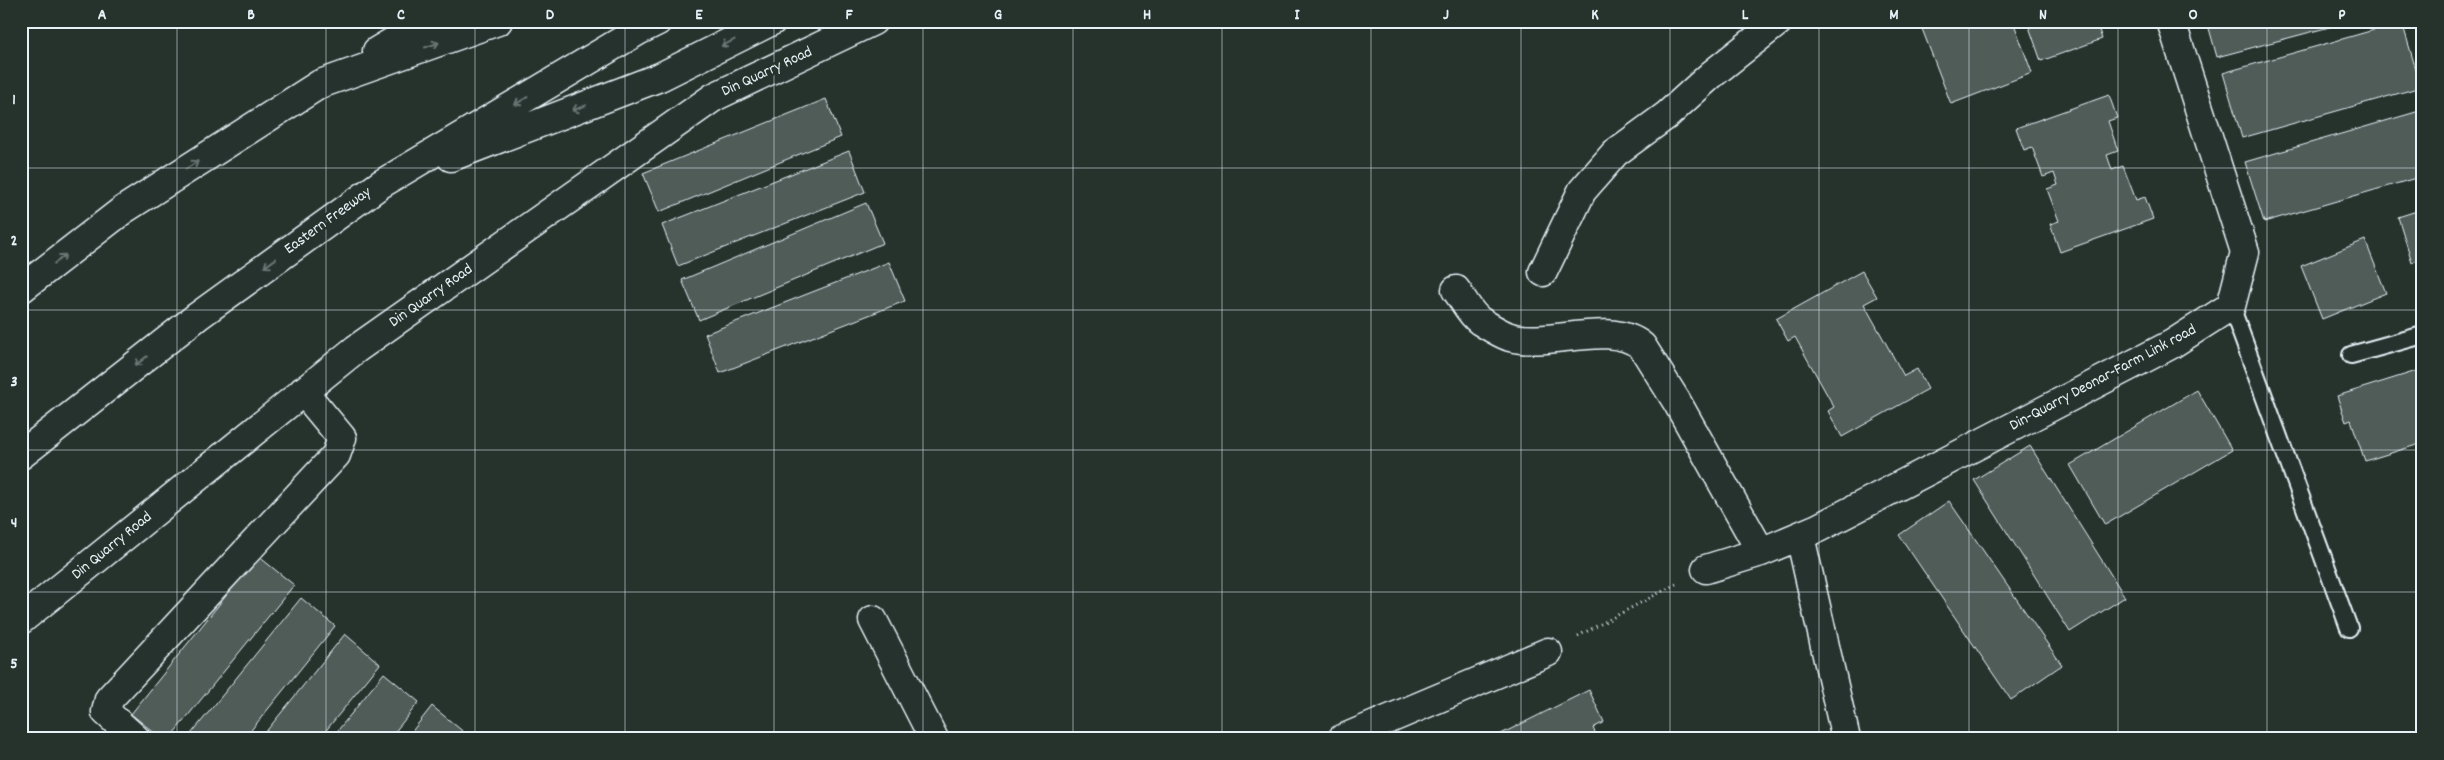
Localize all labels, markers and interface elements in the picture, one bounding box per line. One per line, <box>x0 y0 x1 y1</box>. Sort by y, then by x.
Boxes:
text: A <box>98 4 107 27</box>
text: B <box>247 4 255 27</box>
text: C <box>397 4 405 27</box>
text: D <box>546 4 555 27</box>
text: E <box>695 4 703 27</box>
text: F <box>845 4 853 27</box>
text: G <box>994 4 1002 27</box>
text: H <box>1143 4 1151 27</box>
text: I <box>1295 4 1301 27</box>
text: J <box>1443 4 1449 27</box>
text: K <box>1591 4 1599 27</box>
text: L <box>1742 4 1749 27</box>
text: M <box>1889 4 1899 27</box>
text: N <box>2039 4 2047 27</box>
text: O <box>2188 4 2198 27</box>
text: P <box>2338 4 2346 27</box>
one-way arrow <box>721 39 736 48</box>
one-way arrow <box>424 40 439 49</box>
street label: Din Quarry Road <box>718 41 816 103</box>
text: 1 <box>12 89 16 112</box>
one-way arrow <box>514 96 528 106</box>
one-way arrow <box>572 104 588 113</box>
one-way arrow <box>185 160 199 170</box>
street label: Eastern Freeway <box>280 181 377 261</box>
text: 2 <box>11 230 18 253</box>
one-way arrow <box>53 254 67 264</box>
one-way arrow <box>263 258 277 268</box>
street label: Din Quarry Road <box>384 259 478 333</box>
street label: Din-Quarry Deonar-Farm Link road <box>2005 319 2201 437</box>
one-way arrow <box>134 356 147 367</box>
text: 3 <box>10 371 18 394</box>
street label: Din Quarry Road <box>67 506 157 586</box>
text: 4 <box>11 512 17 535</box>
text: 5 <box>10 653 18 676</box>

